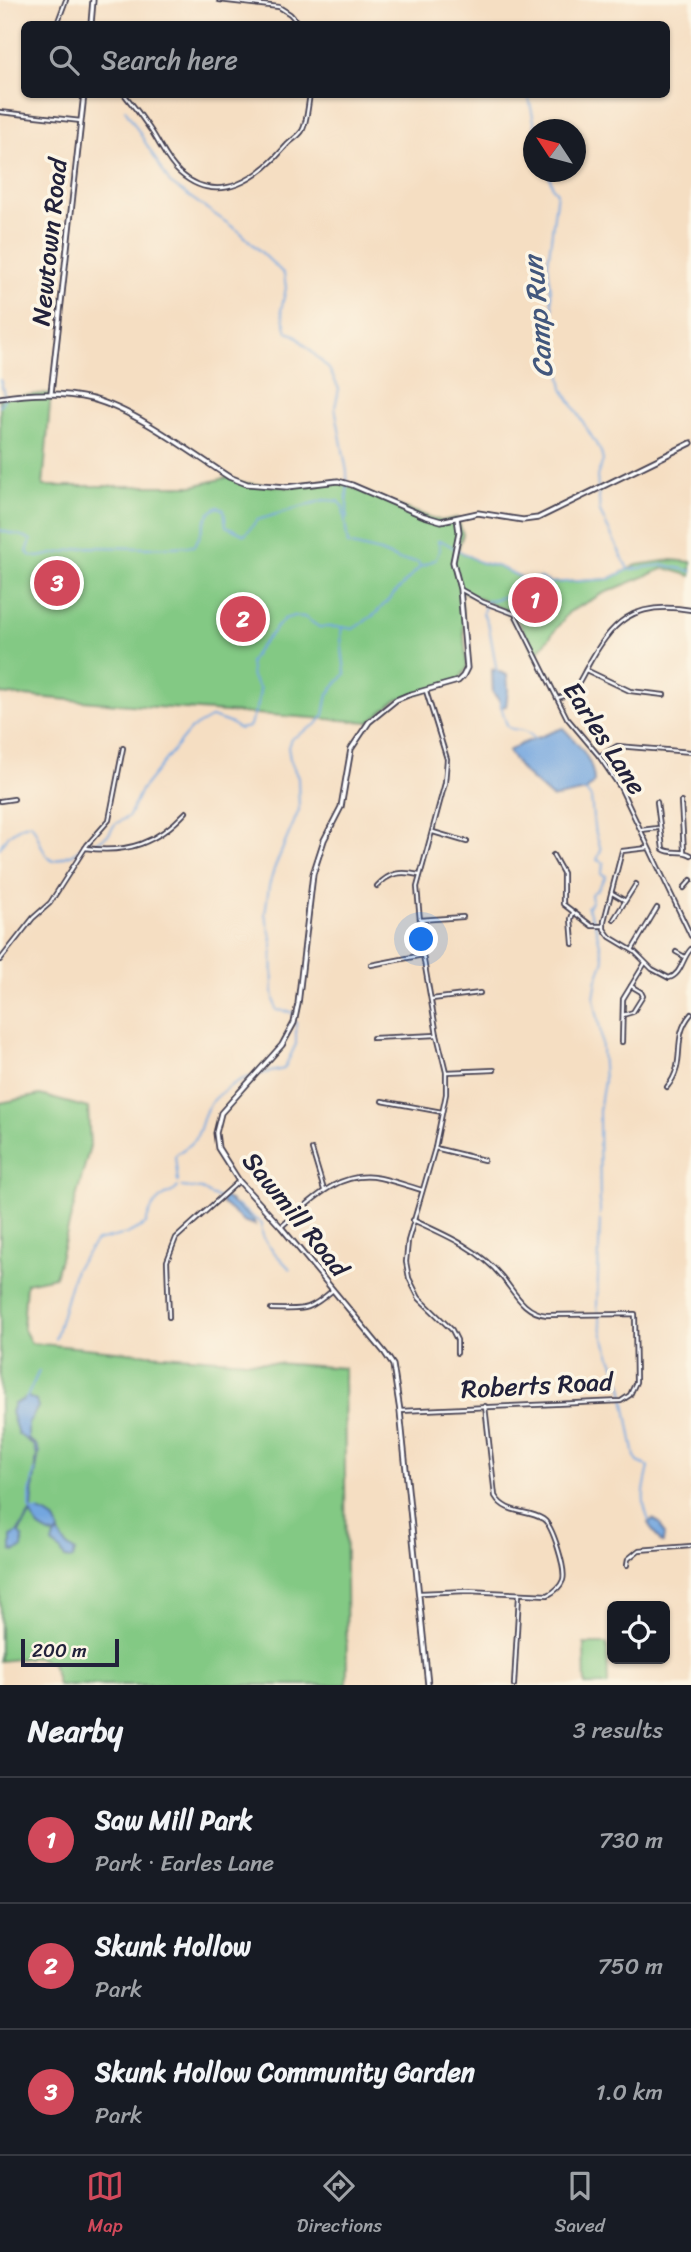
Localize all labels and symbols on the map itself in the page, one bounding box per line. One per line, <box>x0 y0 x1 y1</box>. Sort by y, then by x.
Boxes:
north arrow <box>523 119 586 182</box>
street label: Newtown Road <box>17 154 81 328</box>
water label: Camp Run <box>508 251 568 380</box>
pin: 3 <box>34 557 80 609</box>
pin: 1 <box>512 574 558 626</box>
pin: 2 <box>220 593 266 645</box>
street label: Earles Lane <box>551 671 659 805</box>
your location <box>404 922 438 956</box>
street label: Sawmill Road <box>230 1141 363 1289</box>
street label: Roberts Road <box>460 1358 616 1412</box>
scale bar <box>21 1636 119 1668</box>

